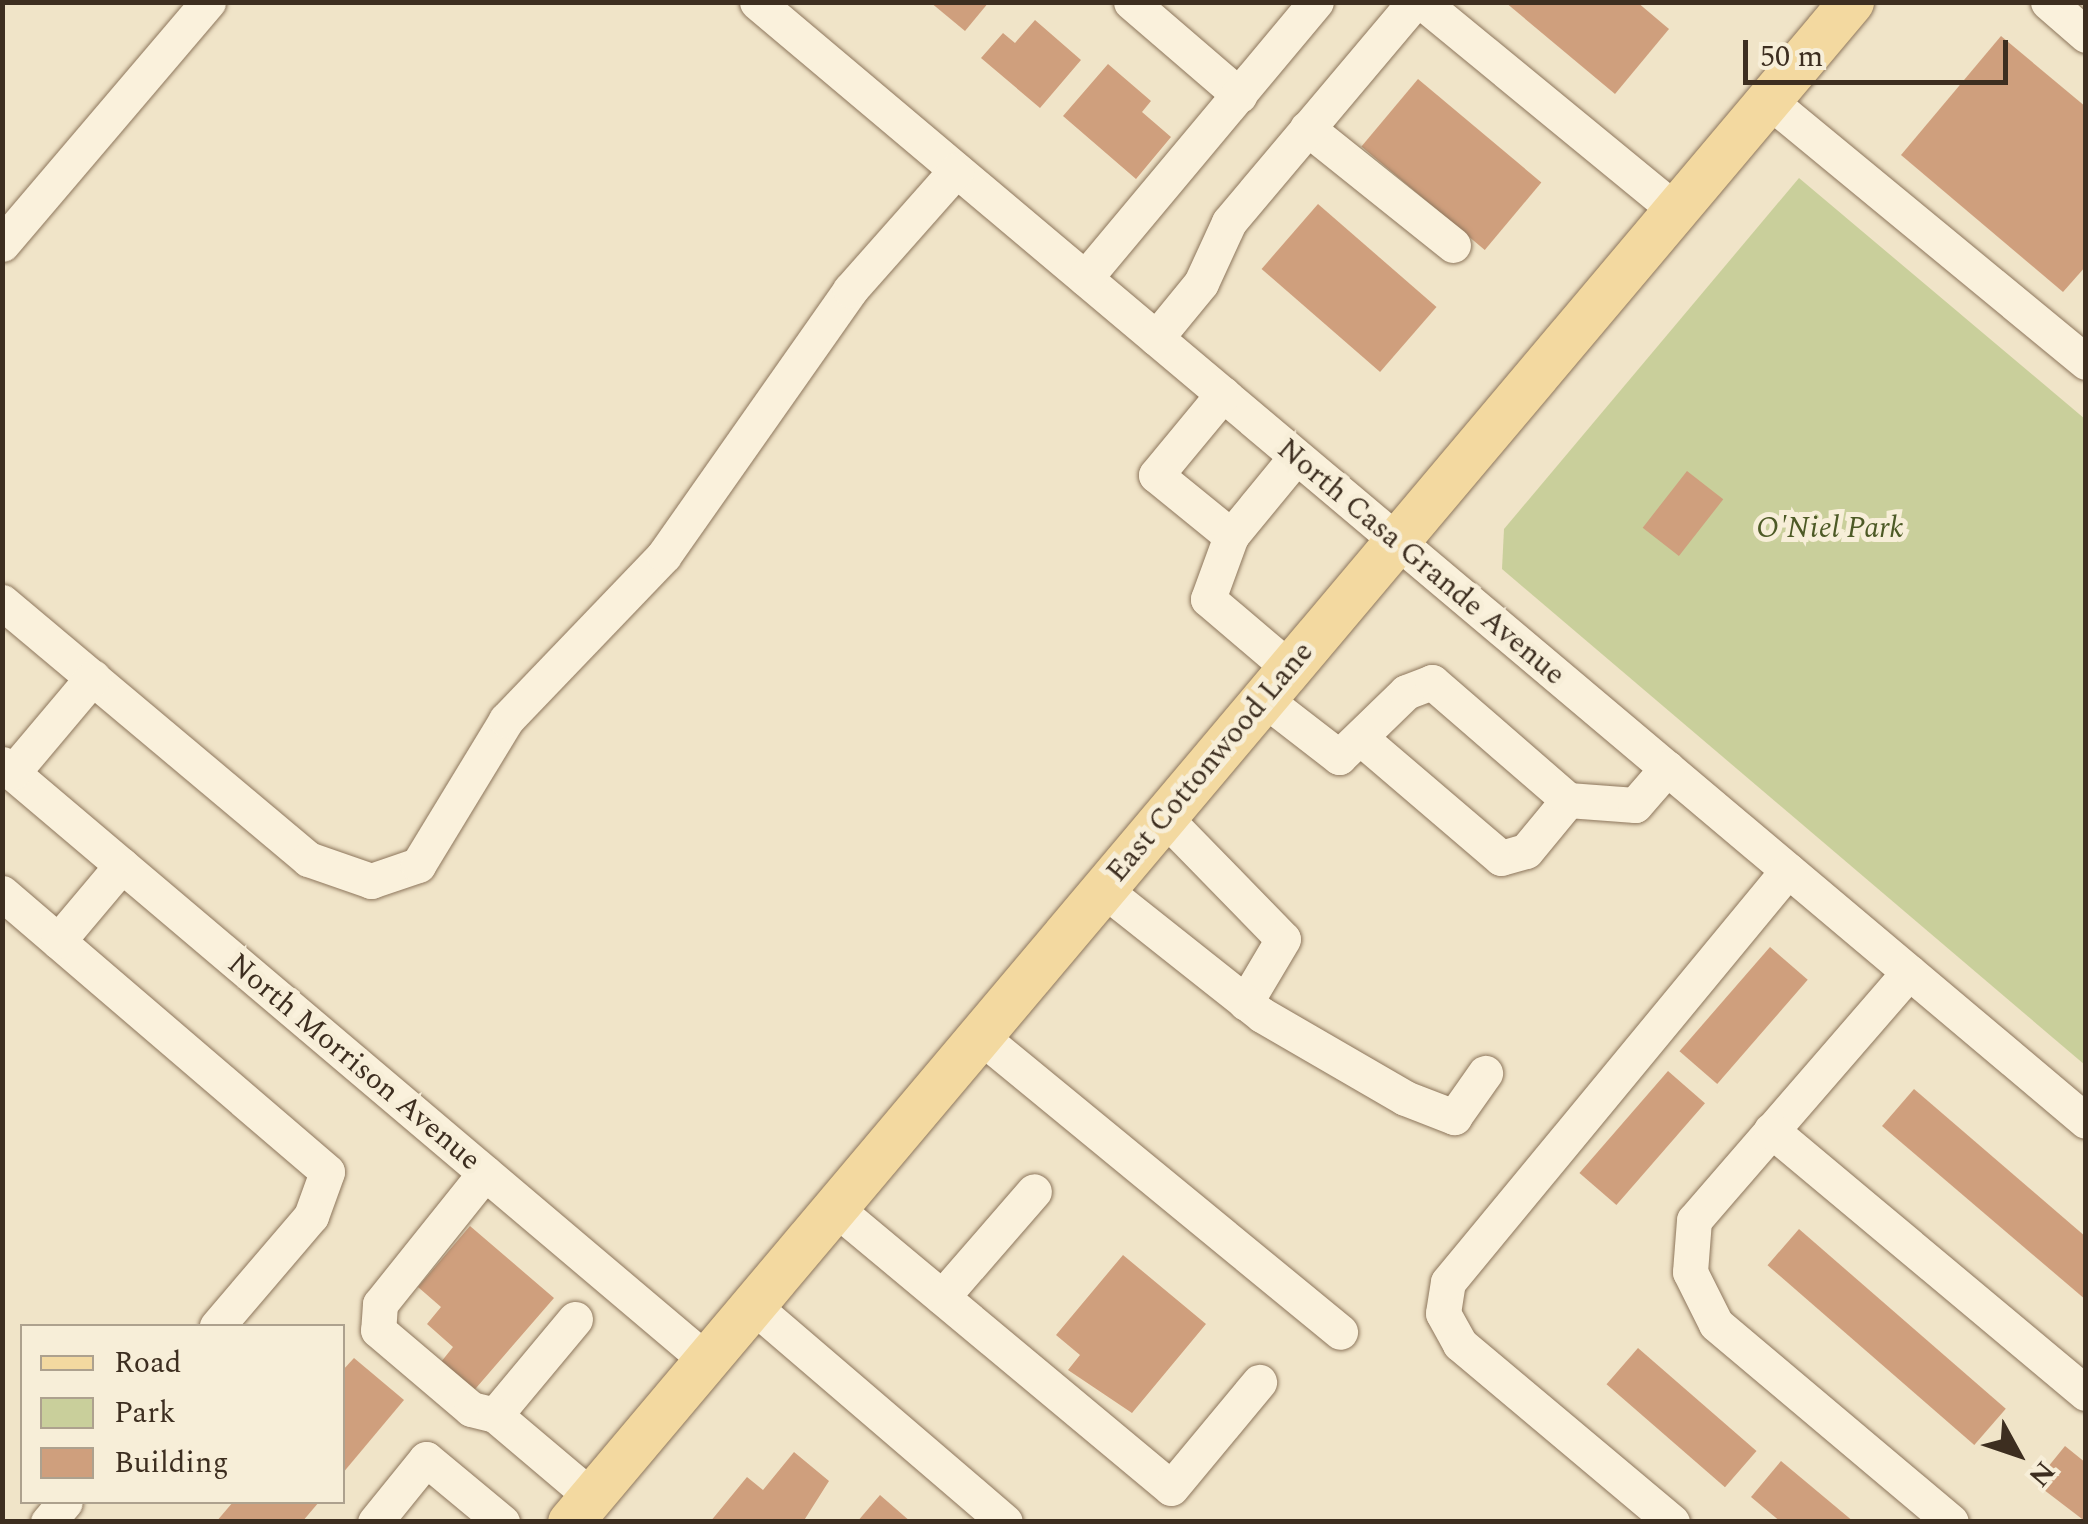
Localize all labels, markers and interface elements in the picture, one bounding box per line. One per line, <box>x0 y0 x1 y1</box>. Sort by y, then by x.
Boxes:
scale bar <box>1748 20 2013 82</box>
text: 50 m <box>1760 34 1823 80</box>
street label: North Casa Grande Avenue <box>1270 431 1572 693</box>
park label: O'Niel Park <box>1756 510 1904 546</box>
street label: East Cottonwood Lane <box>1099 634 1321 890</box>
street label: North Morrison Avenue <box>220 946 488 1178</box>
legend <box>20 1324 345 1504</box>
text: Road <box>114 1340 182 1386</box>
text: Park <box>114 1390 176 1436</box>
north arrow <box>1968 1404 2068 1504</box>
text: Building <box>114 1440 229 1486</box>
text: N <box>2018 1451 2065 1496</box>

